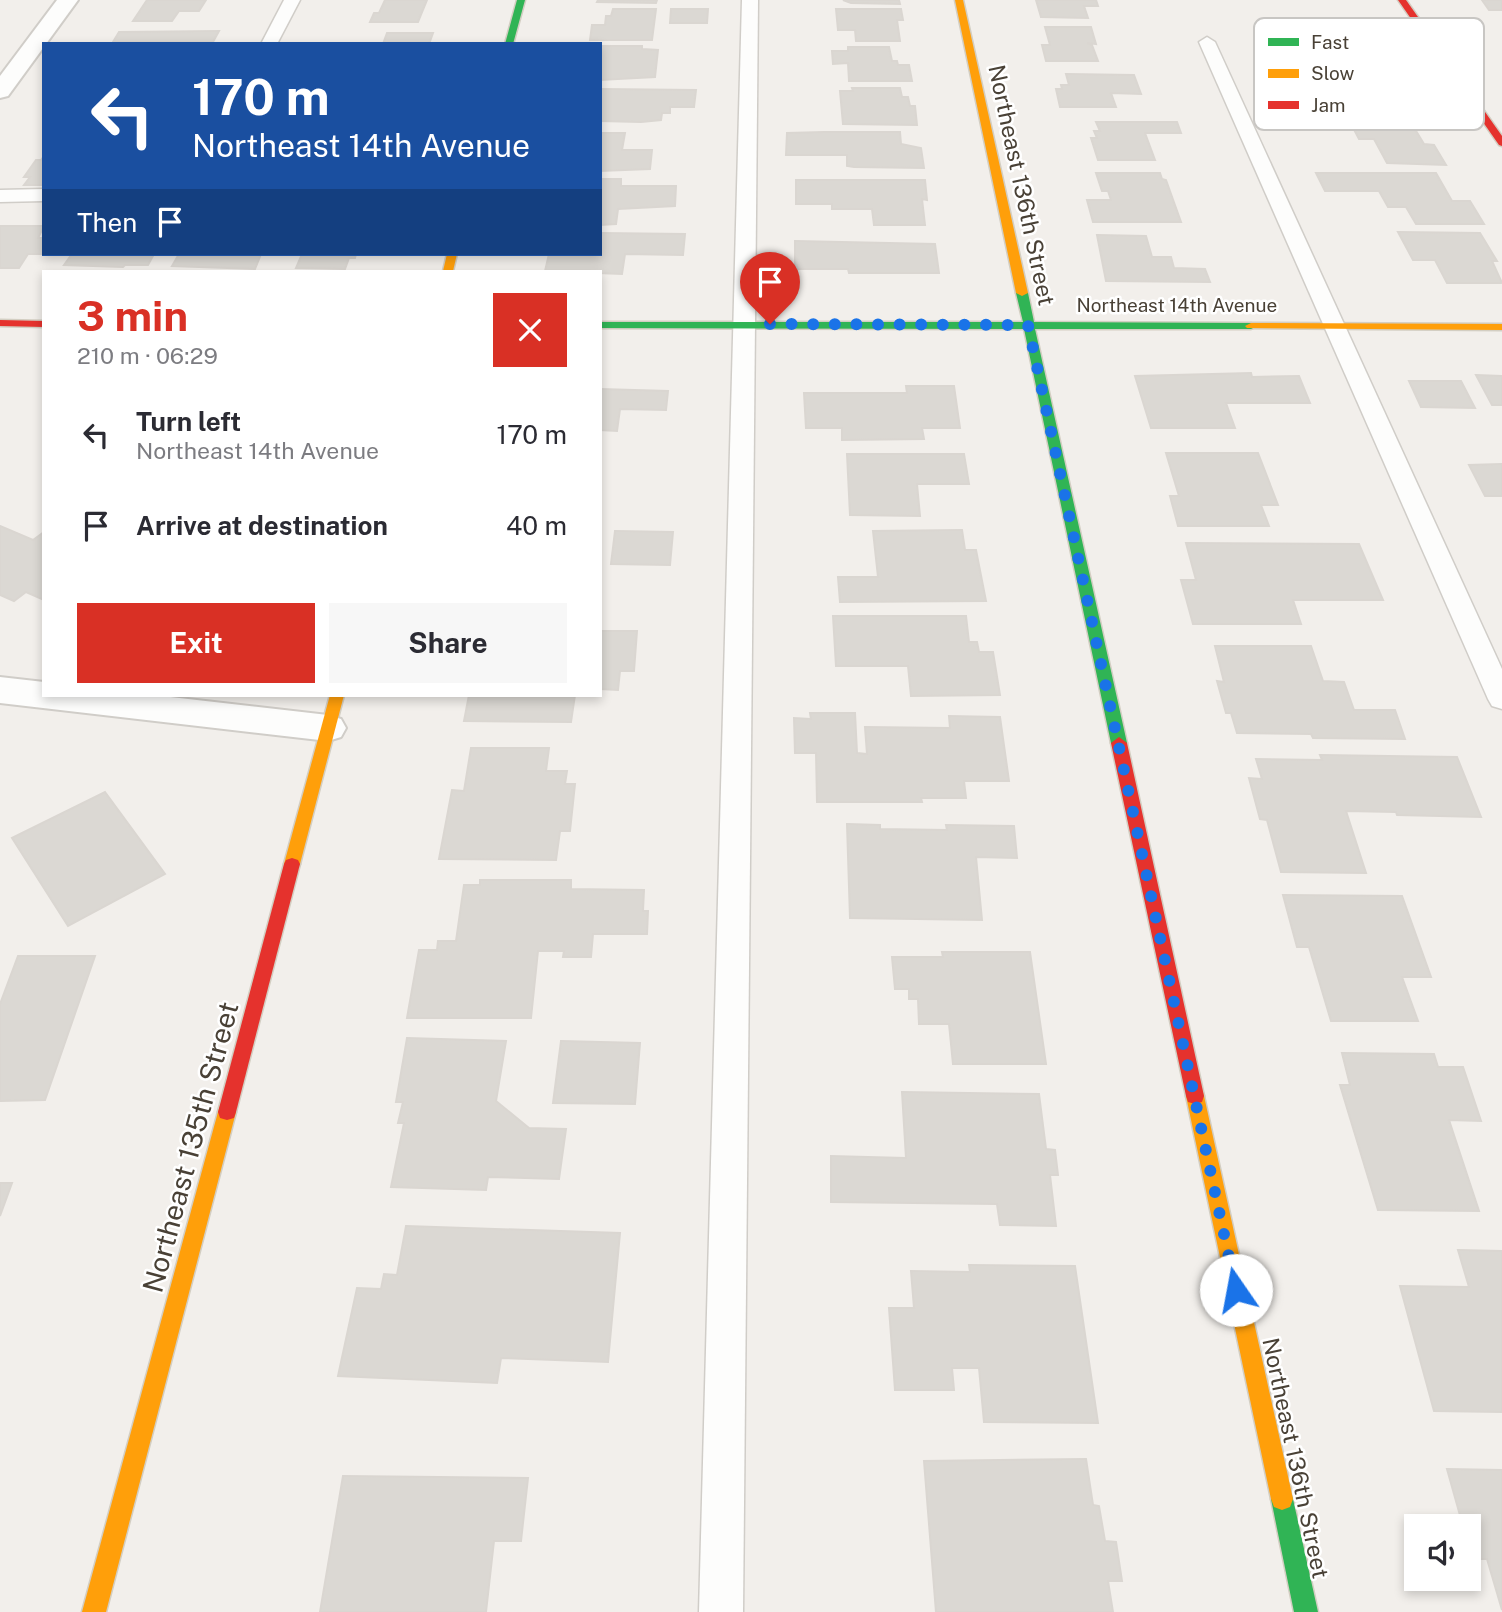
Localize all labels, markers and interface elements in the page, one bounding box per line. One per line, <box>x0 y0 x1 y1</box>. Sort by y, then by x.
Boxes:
legend <box>1254 18 1484 130</box>
text: Fast <box>1311 31 1349 53</box>
street label: Northeast 136th Street <box>983 62 1061 308</box>
text: Slow <box>1311 62 1355 84</box>
text: 170 m <box>192 68 330 126</box>
icon: left <box>77 70 168 161</box>
text: Jam <box>1311 94 1345 116</box>
text: Northeast 14th Avenue <box>192 127 530 164</box>
icon: arrive <box>151 203 189 241</box>
text: Then <box>77 207 137 238</box>
pin <box>740 252 800 324</box>
icon: arrive <box>751 263 789 301</box>
text: 3 min <box>77 291 188 340</box>
button: close <box>493 293 567 367</box>
street label: Northeast 14th Avenue <box>1077 294 1277 316</box>
text: 210 m · 06:29 <box>77 342 218 369</box>
text: Turn left <box>136 406 241 437</box>
icon: left <box>77 416 115 454</box>
text: 170 m <box>497 419 567 450</box>
text: Northeast 14th Avenue <box>136 437 379 464</box>
icon: arrive <box>77 507 115 545</box>
text: Arrive at destination <box>136 510 388 541</box>
text: 40 m <box>506 510 567 541</box>
button: Exit <box>77 603 315 683</box>
button: Share <box>329 603 567 683</box>
street label: Northeast 135th Street <box>135 998 245 1296</box>
position arrow <box>1199 1253 1273 1327</box>
street label: Northeast 136th Street <box>1257 1335 1335 1581</box>
map controls <box>1404 1514 1481 1591</box>
button: sound <box>1404 1514 1481 1591</box>

